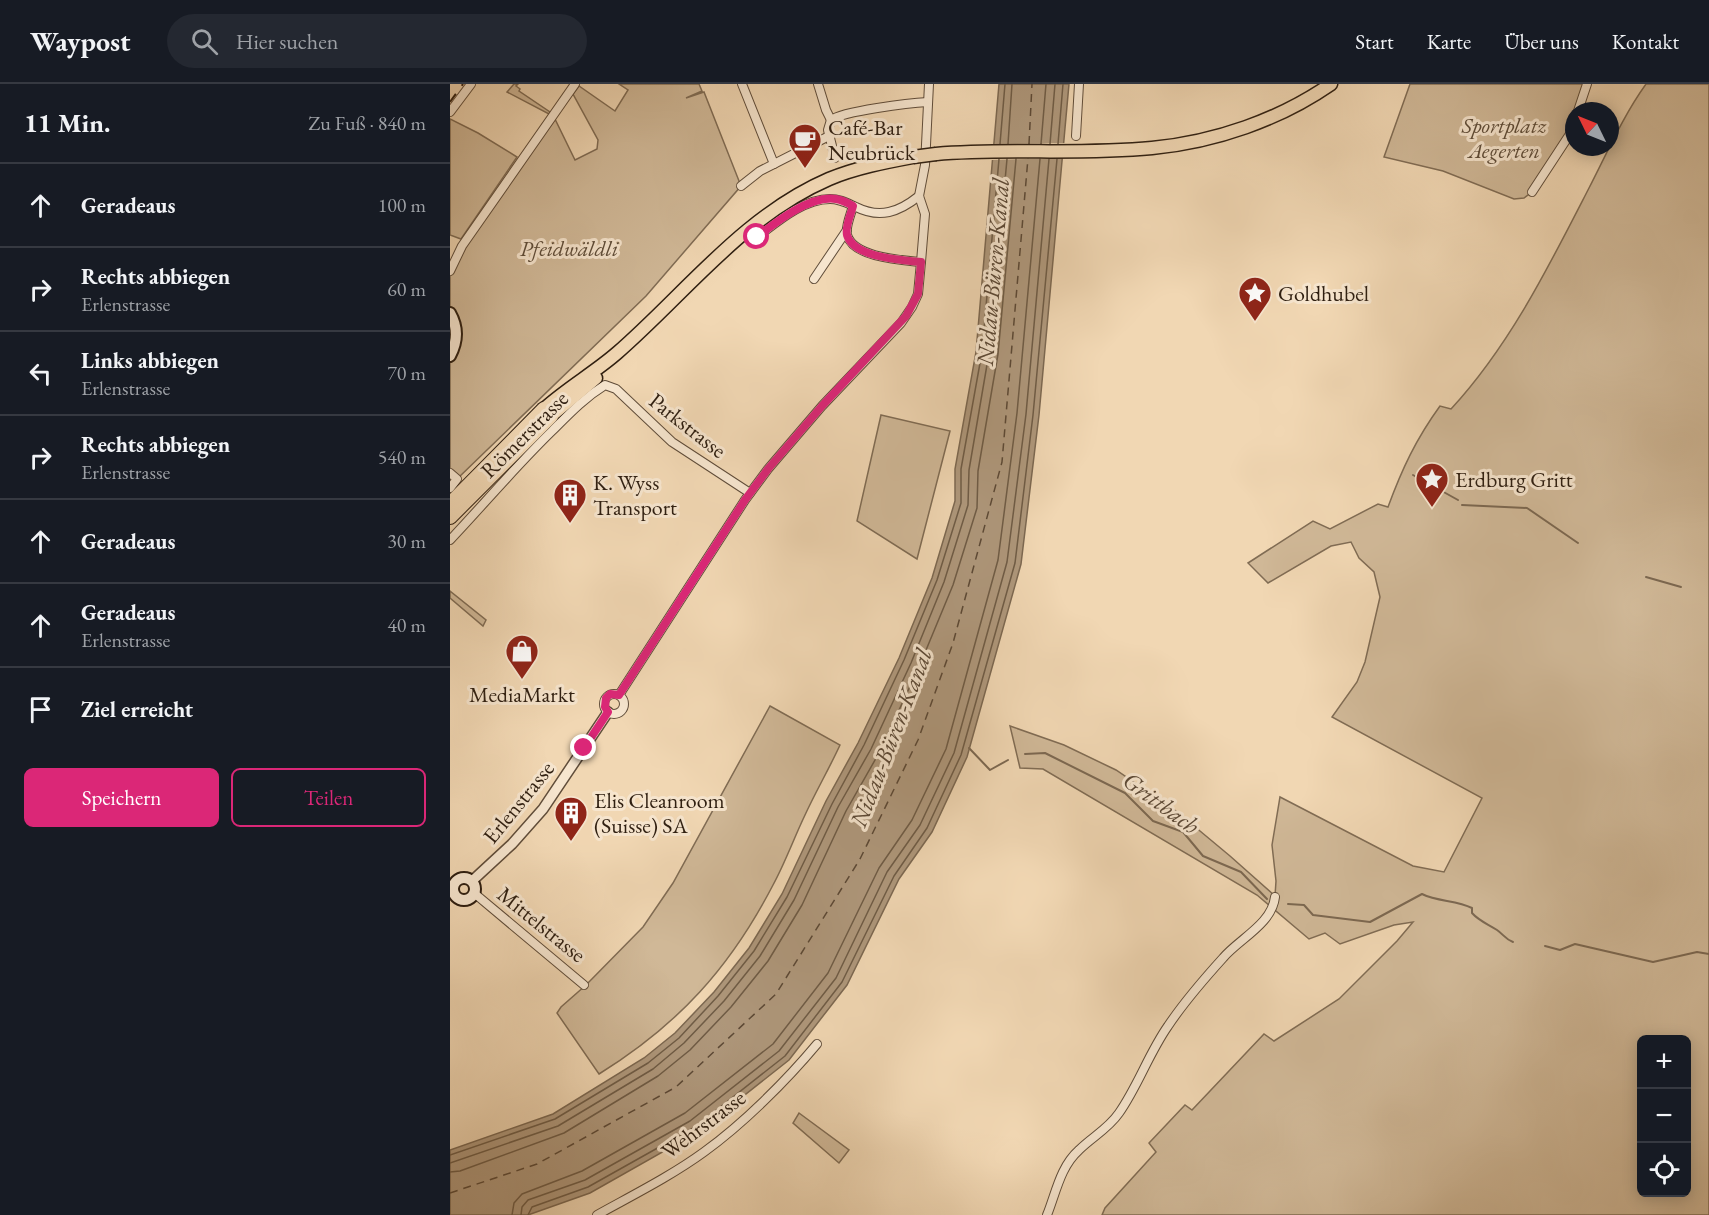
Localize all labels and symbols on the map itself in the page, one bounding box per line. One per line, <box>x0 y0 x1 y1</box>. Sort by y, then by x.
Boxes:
north arrow <box>1565 102 1619 156</box>
park label: Sportplatz Aegerten <box>1461 111 1546 165</box>
place label: Café-Bar Neubrück <box>828 113 916 167</box>
cafe icon: Café-Bar Neubrück <box>787 122 823 169</box>
water label: Nidau-Büren-Kanal <box>969 176 1016 368</box>
route start <box>743 223 769 249</box>
park label: Pfeidwäldli <box>520 234 620 263</box>
place icon: Goldhubel <box>1237 275 1273 322</box>
place label: Goldhubel <box>1278 279 1369 308</box>
street label: Römerstrasse <box>474 384 575 484</box>
street label: Parkstrasse <box>643 386 733 465</box>
place icon: Erdburg Gritt <box>1414 461 1450 508</box>
place label: Erdburg Gritt <box>1455 465 1573 494</box>
place label: K. Wyss Transport <box>593 468 677 522</box>
building icon: K. Wyss Transport <box>552 477 588 524</box>
shop icon: MediaMarkt <box>504 633 540 680</box>
water label: Nidau-Büren-Kanal <box>842 643 939 832</box>
place label: MediaMarkt <box>469 680 575 709</box>
route end <box>570 734 596 760</box>
street label: Erlenstrasse <box>476 755 561 850</box>
water label: Grittbach <box>1117 764 1206 841</box>
place label: Elis Cleanroom (Suisse) SA <box>594 786 725 840</box>
building icon: Elis Cleanroom (Suisse) SA <box>553 795 589 842</box>
street label: Mittelstrasse <box>491 880 592 969</box>
street label: Wehrstrasse <box>655 1083 752 1166</box>

